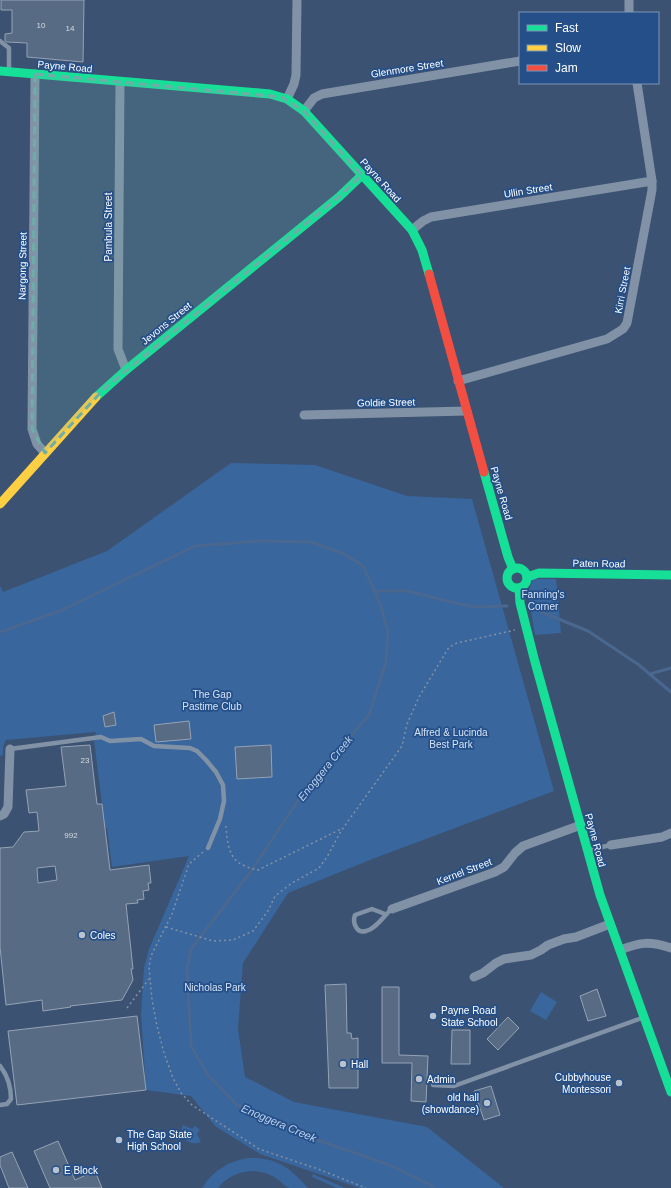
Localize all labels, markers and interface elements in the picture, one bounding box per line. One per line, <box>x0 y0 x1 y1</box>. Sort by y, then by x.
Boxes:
legend <box>519 12 659 84</box>
house number: 10 <box>37 21 46 30</box>
text: Fast <box>555 21 579 35</box>
house number: 14 <box>66 24 75 33</box>
text: Slow <box>555 41 581 55</box>
street label: Glenmore Street <box>370 57 444 80</box>
street label: Payne Road <box>37 59 93 74</box>
text: Jam <box>555 61 578 75</box>
street label: Payne Road <box>358 156 403 204</box>
street label: Ullin Street <box>503 181 553 200</box>
street label: Pambula Street <box>103 192 114 261</box>
street label: Nargong Street <box>16 232 29 300</box>
street label: Kirri Street <box>613 266 632 314</box>
street label: Jevons Street <box>139 300 194 347</box>
street label: Goldie Street <box>357 396 415 409</box>
street label: Payne Road <box>489 465 514 521</box>
street label: Paten Road <box>572 558 625 569</box>
park label: Fanning's Corner <box>521 589 565 612</box>
park label: The Gap Pastime Club <box>182 689 242 712</box>
park label: Alfred & Lucinda Best Park <box>414 727 488 750</box>
water label: Enoggera Creek <box>295 733 355 803</box>
house number: 23 <box>81 756 90 765</box>
street label: Payne Road <box>583 812 608 868</box>
house number: 992 <box>64 831 78 840</box>
street label: Kernel Street <box>435 856 494 887</box>
marker: Coles <box>77 930 87 940</box>
place label: Coles <box>90 930 116 941</box>
park label: Nicholas Park <box>184 982 247 993</box>
place label: Payne Road State School <box>441 1005 498 1028</box>
marker: Payne Road State School <box>428 1011 438 1021</box>
marker: Hall <box>338 1059 348 1069</box>
place label: Hall <box>351 1059 368 1070</box>
place label: Cubbyhouse Montessori <box>555 1072 611 1095</box>
marker: Admin <box>414 1074 424 1084</box>
place label: Admin <box>427 1074 455 1085</box>
marker: Cubbyhouse Montessori <box>614 1078 624 1088</box>
place label: old hall (showdance) <box>422 1092 479 1115</box>
marker: old hall (showdance) <box>482 1098 492 1108</box>
water label: Enoggera Creek <box>240 1102 319 1144</box>
place label: The Gap State High School <box>127 1129 192 1152</box>
marker: The Gap State High School <box>114 1135 124 1145</box>
marker: E Block <box>51 1165 61 1175</box>
place label: E Block <box>64 1165 99 1176</box>

